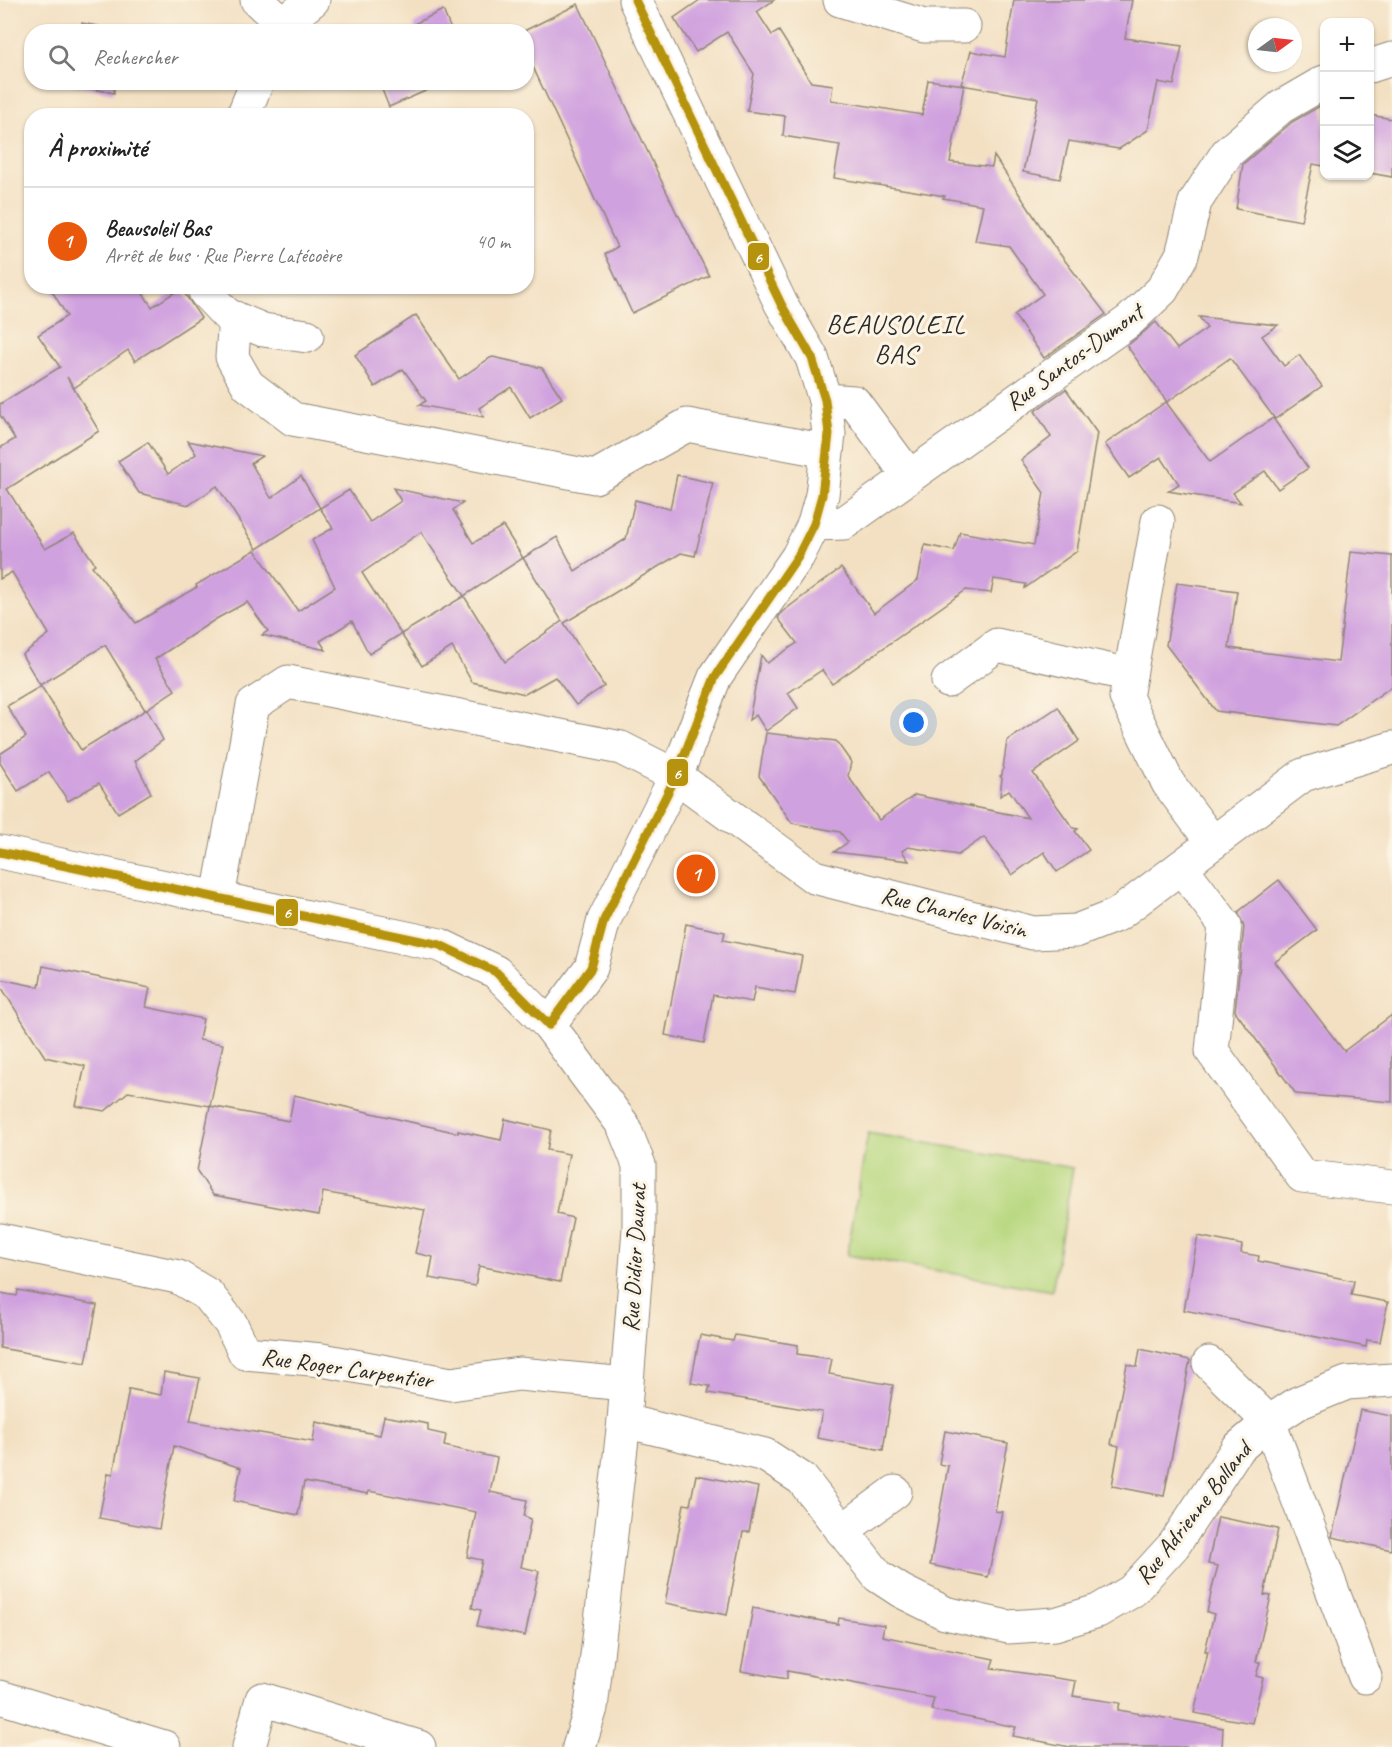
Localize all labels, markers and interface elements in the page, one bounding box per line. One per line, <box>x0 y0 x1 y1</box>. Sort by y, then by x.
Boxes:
north arrow <box>1248 18 1302 72</box>
map controls <box>1320 18 1374 180</box>
button: + <box>1320 18 1374 72</box>
search box <box>24 24 534 90</box>
icon: search <box>45 41 78 74</box>
text: Rechercher <box>93 43 177 71</box>
button: − <box>1320 72 1374 126</box>
button: layers <box>1320 126 1374 180</box>
text: À proximité <box>48 131 147 164</box>
text: Beausoleil Bas <box>105 215 211 243</box>
text: 1 <box>63 229 72 254</box>
text: 40 m <box>476 229 510 254</box>
line badge: 6 <box>747 242 770 271</box>
text: Arrêt de bus · Rue Pierre Latécoère <box>105 243 341 268</box>
text: 6 <box>754 248 763 268</box>
street label: Rue Santos-Dumont <box>999 295 1151 417</box>
district label: BEAUSOLEIL BAS <box>826 308 966 371</box>
your location <box>899 708 928 737</box>
line badge: 6 <box>666 758 689 787</box>
text: 6 <box>673 764 682 784</box>
pin: 1 <box>676 852 716 896</box>
street label: Rue Charles Voisin <box>878 879 1031 945</box>
line badge: 6 <box>275 898 299 927</box>
text: 6 <box>283 903 292 923</box>
street label: Rue Didier Daurat <box>615 1181 653 1333</box>
street label: Rue Roger Carpentier <box>260 1341 437 1395</box>
street label: Rue Adrienne Bolland <box>1128 1433 1260 1590</box>

